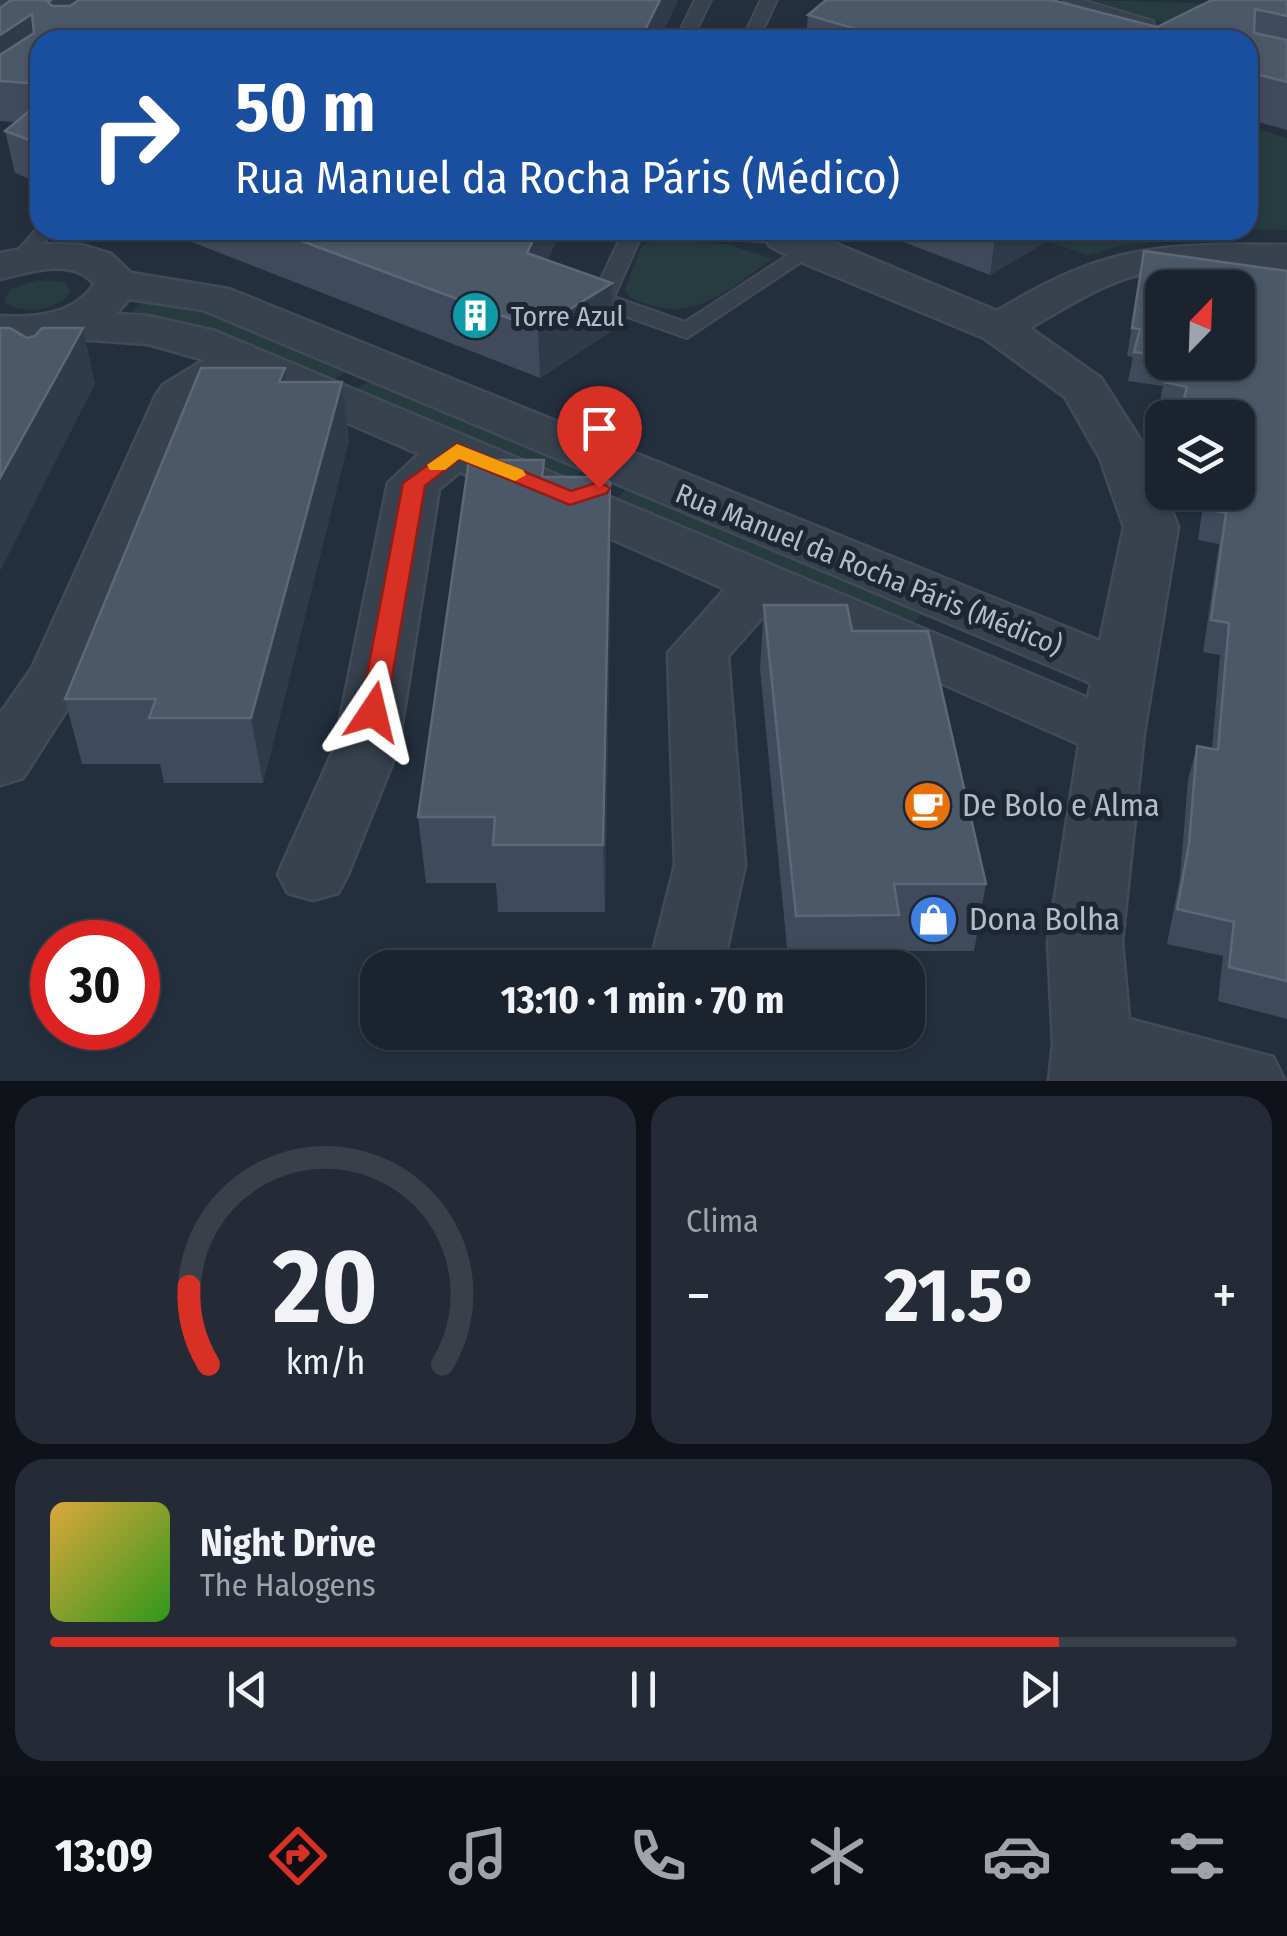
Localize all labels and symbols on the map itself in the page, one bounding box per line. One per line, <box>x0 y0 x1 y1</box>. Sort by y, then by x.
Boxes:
north arrow <box>1145 270 1255 380</box>
building icon: Torre Azul <box>450 290 502 342</box>
place label: Torre Azul <box>511 300 624 333</box>
pin <box>557 386 642 489</box>
street label: Rua Manuel da Rocha Páris (Médico) <box>671 477 1067 662</box>
position arrow <box>321 660 425 764</box>
cafe icon: De Bolo e Alma <box>901 779 953 831</box>
place label: De Bolo e Alma <box>962 786 1160 824</box>
shop icon: Dona Bolha <box>908 893 960 945</box>
place label: Dona Bolha <box>969 900 1120 938</box>
speed limit sign: 30 <box>30 920 160 1050</box>

